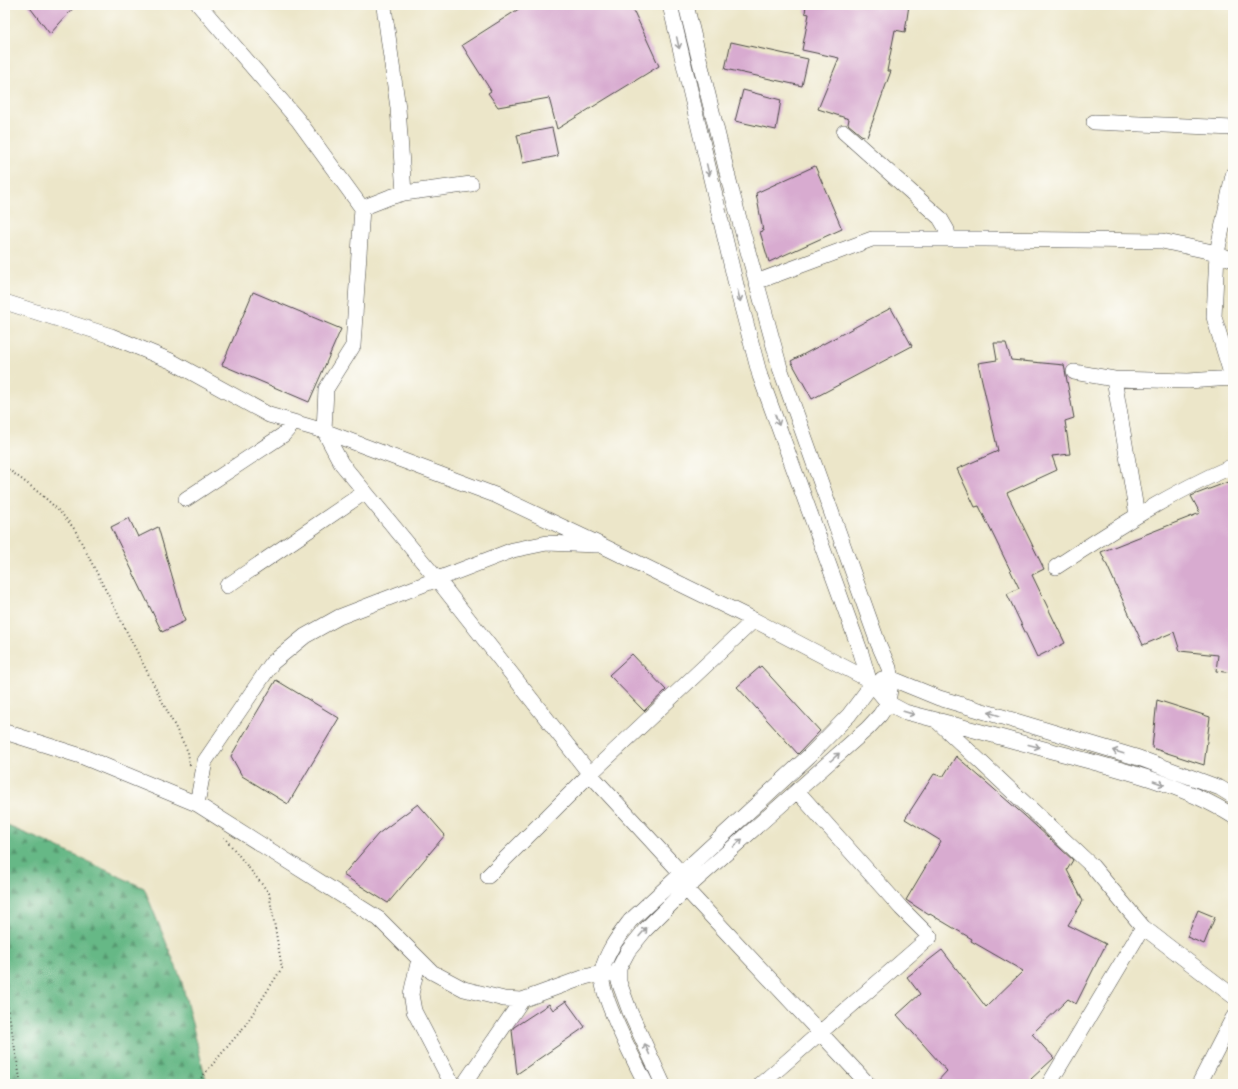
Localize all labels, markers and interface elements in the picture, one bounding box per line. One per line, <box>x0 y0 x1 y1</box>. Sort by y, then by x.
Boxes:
one-way arrow <box>675 36 683 49</box>
one-way arrow <box>705 163 713 176</box>
one-way arrow <box>736 289 743 302</box>
one-way arrow <box>773 414 781 426</box>
one-way arrow <box>902 710 915 717</box>
one-way arrow <box>988 710 1001 717</box>
one-way arrow <box>1028 743 1041 751</box>
one-way arrow <box>1112 748 1125 755</box>
one-way arrow <box>830 752 841 761</box>
one-way arrow <box>1152 780 1165 787</box>
one-way arrow <box>733 838 743 848</box>
one-way arrow <box>639 927 648 937</box>
one-way arrow <box>643 1043 650 1055</box>

